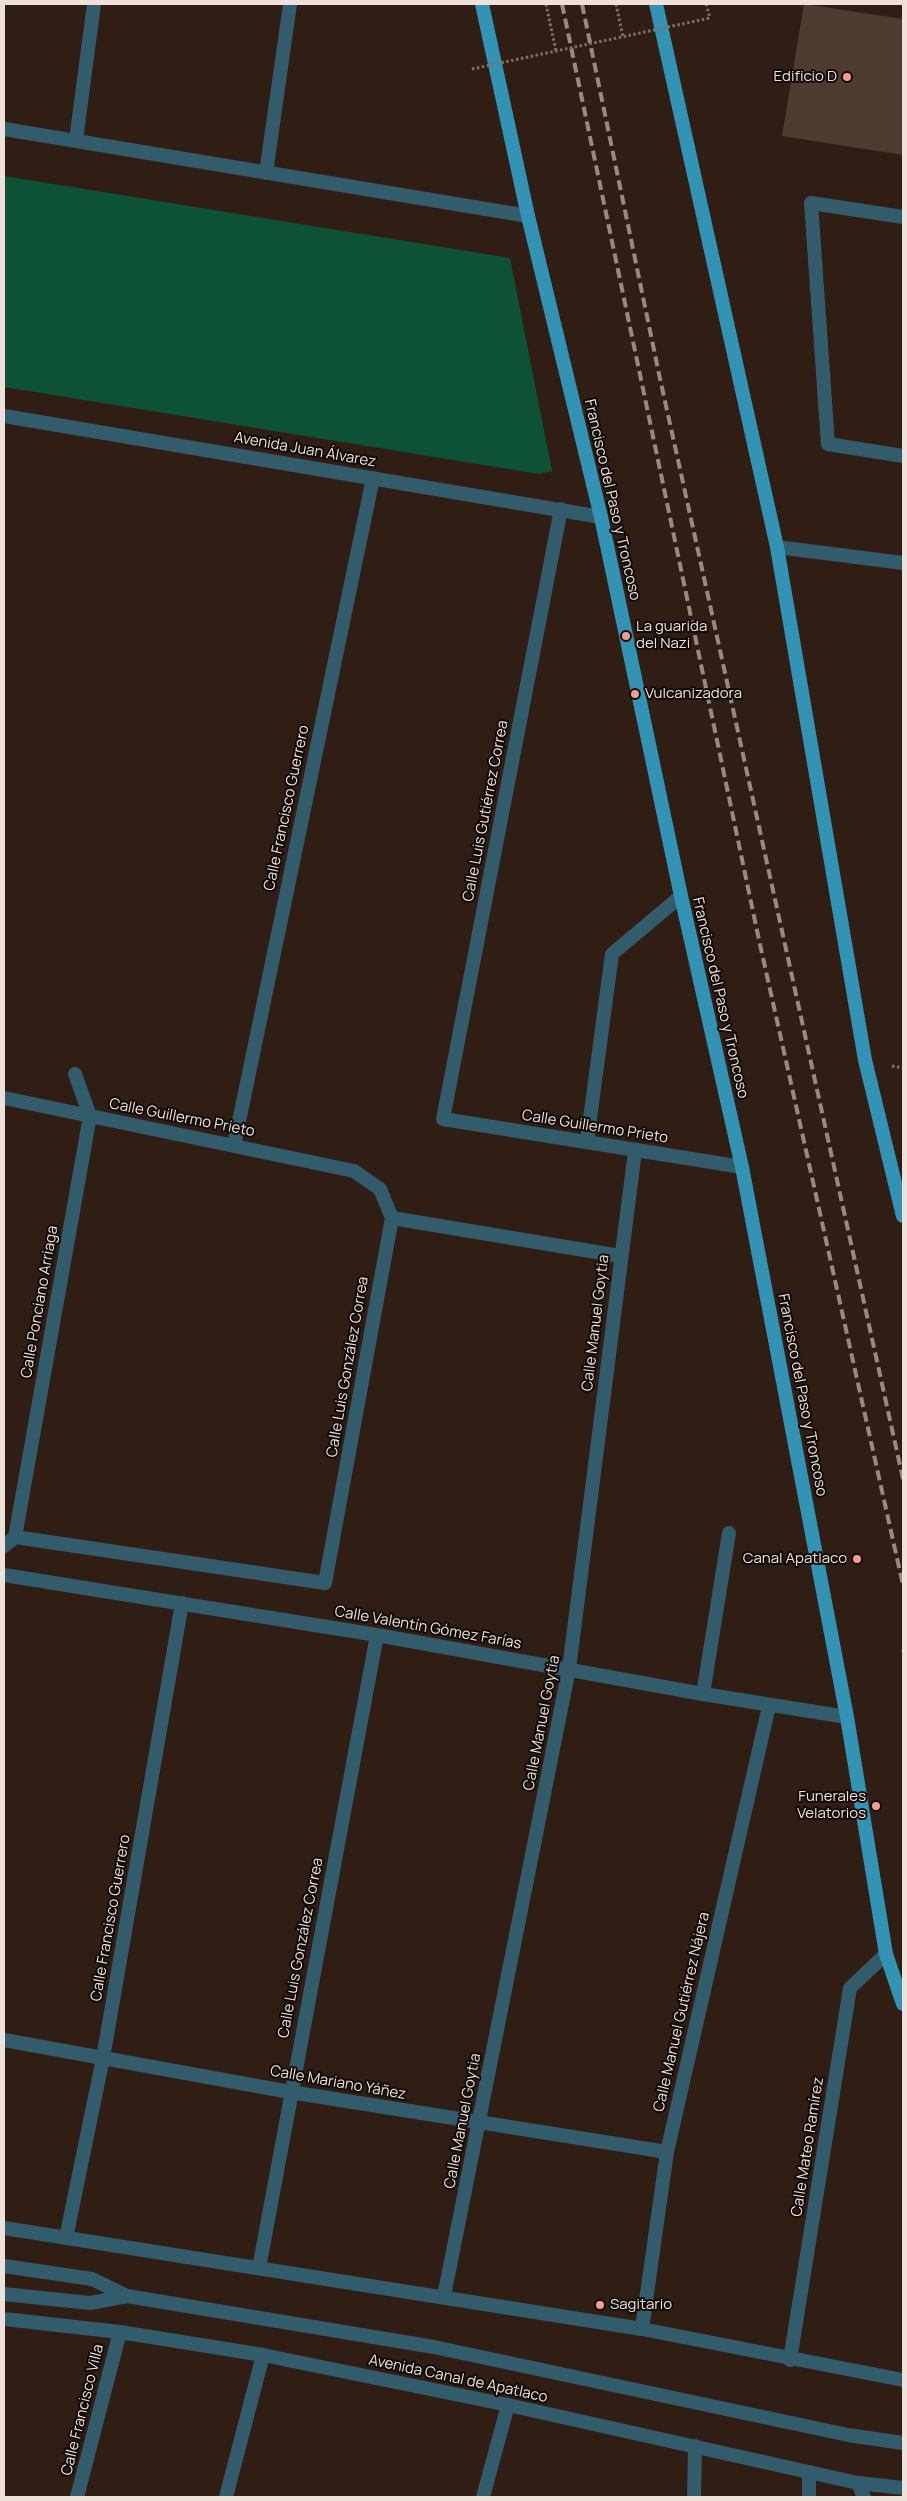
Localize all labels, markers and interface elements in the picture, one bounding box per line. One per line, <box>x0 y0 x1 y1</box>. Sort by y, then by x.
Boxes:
place label: Edificio D <box>773 68 837 86</box>
marker: Edificio D <box>841 71 853 83</box>
street label: Francisco del Paso y Troncoso <box>580 398 644 602</box>
street label: Avenida Juan Álvarez <box>233 429 377 471</box>
place label: La guarida del Nazi <box>636 618 707 653</box>
marker: La guarida del Nazi <box>620 630 632 642</box>
place label: Vulcanizadora <box>645 685 742 703</box>
marker: Vulcanizadora <box>629 688 641 700</box>
street label: Calle Luis Gutiérrez Correa <box>460 719 512 903</box>
street label: Calle Francisco Guerrero <box>261 724 313 892</box>
street label: Francisco del Paso y Troncoso <box>688 896 752 1100</box>
street label: Calle Guillermo Prieto <box>108 1095 256 1141</box>
street label: Calle Guillermo Prieto <box>521 1107 669 1147</box>
street label: Calle Ponciano Arriaga <box>18 1224 62 1380</box>
street label: Calle Manuel Goytia <box>579 1254 613 1392</box>
street label: Calle Luis González Correa <box>323 1275 373 1459</box>
street label: Francisco del Paso y Troncoso <box>774 1292 830 1498</box>
place label: Canal Apatlaco <box>743 1550 847 1568</box>
marker: Canal Apatlaco <box>851 1553 863 1565</box>
street label: Calle Valentín Gómez Farías <box>333 1603 523 1653</box>
street label: Calle Manuel Goytia <box>520 1654 564 1792</box>
place label: Funerales Velatorios <box>797 1788 866 1823</box>
marker: Funerales Velatorios <box>870 1800 882 1812</box>
street label: Calle Francisco Guerrero <box>87 1833 135 2003</box>
street label: Calle Luis González Correa <box>275 1856 327 2040</box>
street label: Calle Manuel Gutiérrez Nájera <box>650 1910 714 2114</box>
street label: Calle Manuel Goytia <box>441 2052 485 2190</box>
street label: Calle Mariano Yáñez <box>269 2062 407 2104</box>
street label: Calle Mateo Ramírez <box>788 2076 828 2218</box>
place label: Sagitario <box>610 2296 672 2314</box>
marker: Sagitario <box>594 2299 606 2311</box>
street label: Calle Francisco Villa <box>58 2342 108 2478</box>
street label: Avenida Canal de Apatlaco <box>367 2351 549 2407</box>

